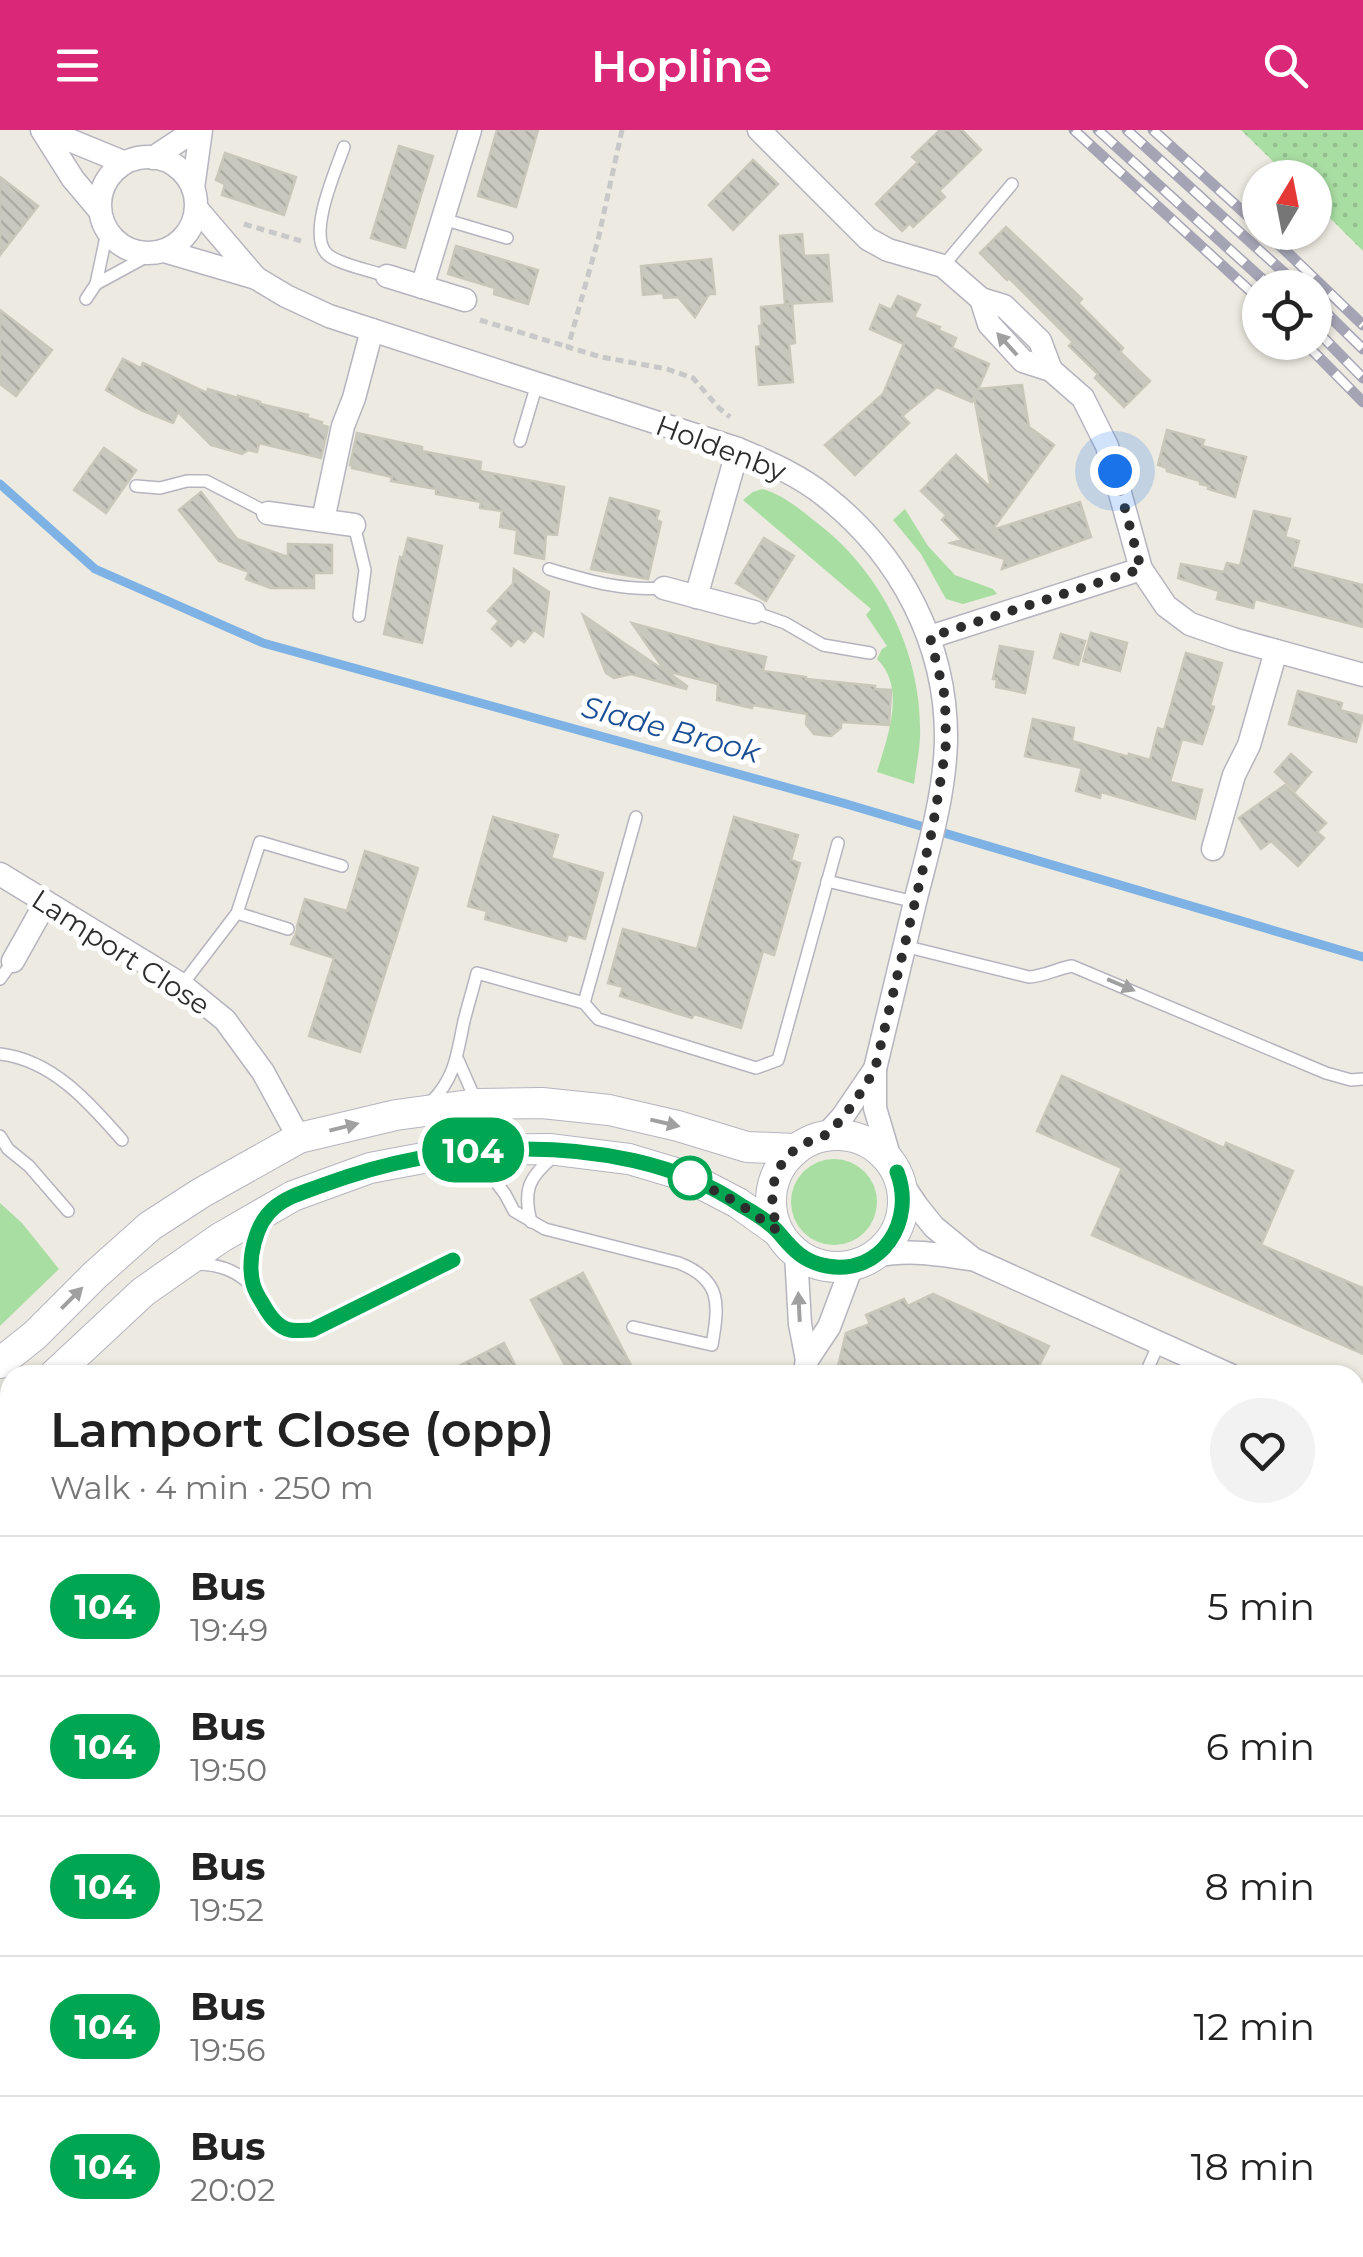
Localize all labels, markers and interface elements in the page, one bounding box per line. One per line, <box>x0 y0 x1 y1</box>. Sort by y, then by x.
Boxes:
icon: menu <box>50 38 105 93</box>
text: Hopline <box>591 38 772 93</box>
icon: search <box>1258 38 1313 93</box>
north arrow <box>1242 160 1332 250</box>
map controls <box>1242 160 1332 360</box>
button: locate <box>1242 270 1332 360</box>
one-way arrow <box>996 332 1019 356</box>
street label: Holdenby <box>651 408 792 489</box>
your location <box>1090 446 1140 496</box>
water label: Slade Brook <box>578 688 765 771</box>
street label: Lamport Close <box>26 882 216 1022</box>
one-way arrow <box>1106 977 1136 993</box>
one-way arrow <box>650 1116 681 1131</box>
line badge: 104 <box>416 1118 530 1182</box>
one-way arrow <box>329 1119 360 1135</box>
text: 104 <box>442 1129 504 1172</box>
unlabelled marker <box>669 1157 711 1199</box>
one-way arrow <box>60 1286 84 1310</box>
one-way arrow <box>791 1290 807 1322</box>
button: heart <box>1210 1398 1315 1503</box>
text: Lamport Close (opp) <box>50 1401 554 1459</box>
text: Walk · 4 min · 250 m <box>50 1468 374 1507</box>
text: Bus <box>190 1563 265 1610</box>
text: 5 min <box>1207 1583 1315 1630</box>
text: 104 <box>74 1585 136 1628</box>
text: 19:49 <box>190 1610 268 1649</box>
text: Bus <box>190 1703 265 1750</box>
text: 6 min <box>1206 1723 1315 1770</box>
text: 104 <box>74 1725 136 1768</box>
text: 19:50 <box>190 1750 267 1789</box>
text: Bus <box>190 1843 265 1890</box>
text: 8 min <box>1205 1863 1315 1910</box>
text: 104 <box>74 1865 136 1908</box>
text: 19:52 <box>190 1890 264 1929</box>
text: Bus <box>190 1983 265 2030</box>
text: 12 min <box>1194 2003 1315 2050</box>
text: 104 <box>74 2005 136 2048</box>
text: 19:56 <box>190 2030 265 2069</box>
text: Bus <box>190 2123 265 2170</box>
text: 18 min <box>1191 2143 1315 2190</box>
text: 104 <box>74 2145 136 2188</box>
text: 20:02 <box>190 2170 275 2209</box>

